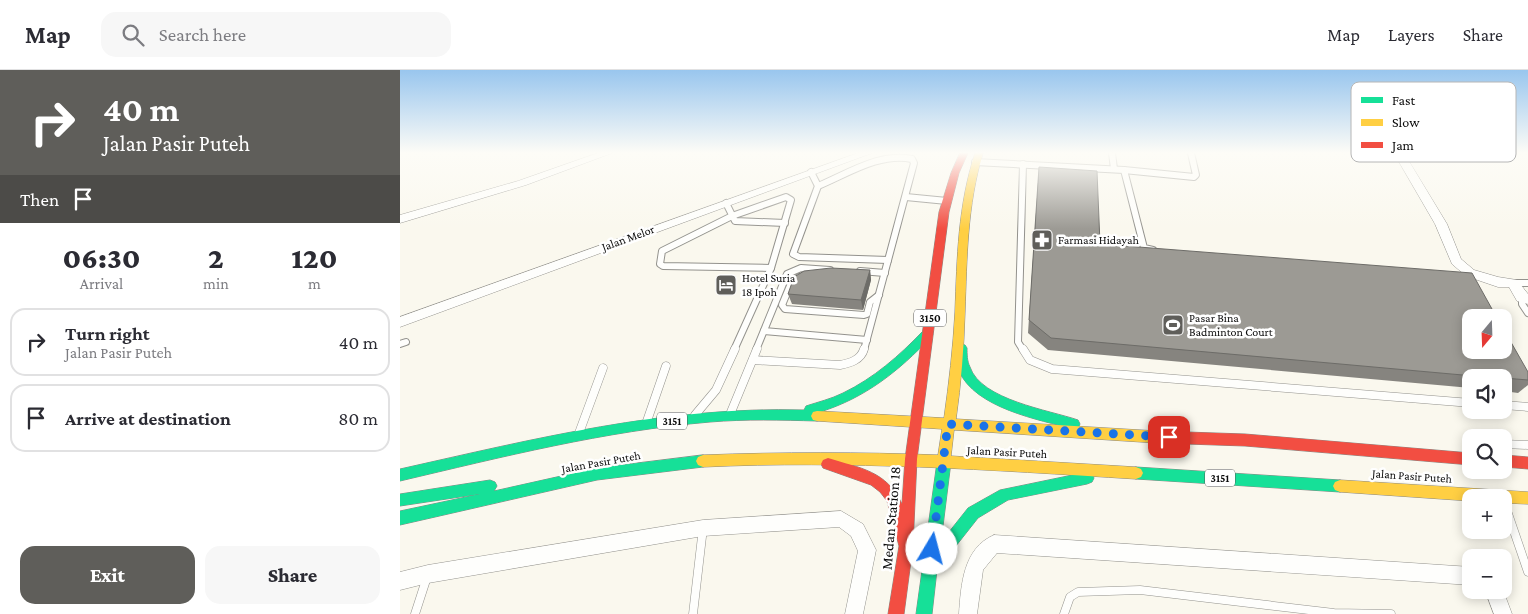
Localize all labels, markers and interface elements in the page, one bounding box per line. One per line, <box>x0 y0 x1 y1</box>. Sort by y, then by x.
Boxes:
search box <box>101 12 451 57</box>
text: Map <box>25 21 71 48</box>
icon: search <box>119 21 147 49</box>
text: Search here <box>159 24 246 45</box>
text: Map <box>1327 25 1360 45</box>
text: Layers <box>1388 25 1435 45</box>
text: Share <box>1463 25 1503 45</box>
legend <box>1351 82 1516 162</box>
icon: right <box>20 90 85 155</box>
text: 40 m <box>103 90 180 129</box>
text: Fast <box>1392 92 1416 108</box>
text: Slow <box>1392 114 1420 130</box>
text: Jalan Pasir Puteh <box>103 131 250 156</box>
text: Jam <box>1390 137 1414 153</box>
icon: arrive <box>69 185 97 213</box>
text: Then <box>20 189 59 210</box>
street label: Jalan Melor <box>599 222 657 254</box>
pharmacy icon: Farmasi Hidayah <box>1030 228 1054 252</box>
place label: Farmasi Hidayah <box>1058 233 1140 247</box>
text: 06:30 <box>63 241 141 274</box>
text: 2 <box>208 241 224 274</box>
text: 120 <box>291 241 337 274</box>
place label: Hotel Suria 18 Ipoh <box>742 271 796 299</box>
hotel icon: Hotel Suria 18 Ipoh <box>714 273 738 297</box>
text: Arrival <box>80 275 123 292</box>
text: min <box>203 275 229 292</box>
text: m <box>308 275 321 292</box>
north arrow <box>1462 309 1512 359</box>
map controls <box>1462 309 1512 599</box>
road number: 3150 <box>914 310 946 326</box>
place label: Pasar Bina Badminton Court <box>1189 311 1274 339</box>
sports icon: Pasar Bina Badminton Court <box>1161 313 1185 337</box>
text: Turn right <box>65 323 150 344</box>
icon: right <box>22 328 50 356</box>
text: 40 m <box>339 332 378 353</box>
text: Jalan Pasir Puteh <box>65 344 172 361</box>
button: sound <box>1462 369 1512 419</box>
icon: arrive <box>22 404 50 432</box>
text: Arrive at destination <box>65 408 231 429</box>
text: 80 m <box>338 408 378 429</box>
road number: 3151 <box>657 412 687 430</box>
pin <box>1148 416 1190 458</box>
icon: arrive <box>1155 423 1183 451</box>
button: search <box>1462 429 1512 479</box>
street label: Jalan Pasir Puteh <box>966 443 1048 461</box>
street label: Jalan Pasir Puteh <box>559 448 642 476</box>
street label: Medan Station 18 <box>879 466 903 570</box>
street label: Jalan Pasir Puteh <box>1370 466 1453 486</box>
road number: 3151 <box>1205 469 1235 486</box>
button: + <box>1462 489 1512 539</box>
position arrow <box>905 522 957 574</box>
button: Exit <box>20 546 195 604</box>
button: Share <box>205 546 380 604</box>
button: − <box>1462 549 1512 599</box>

